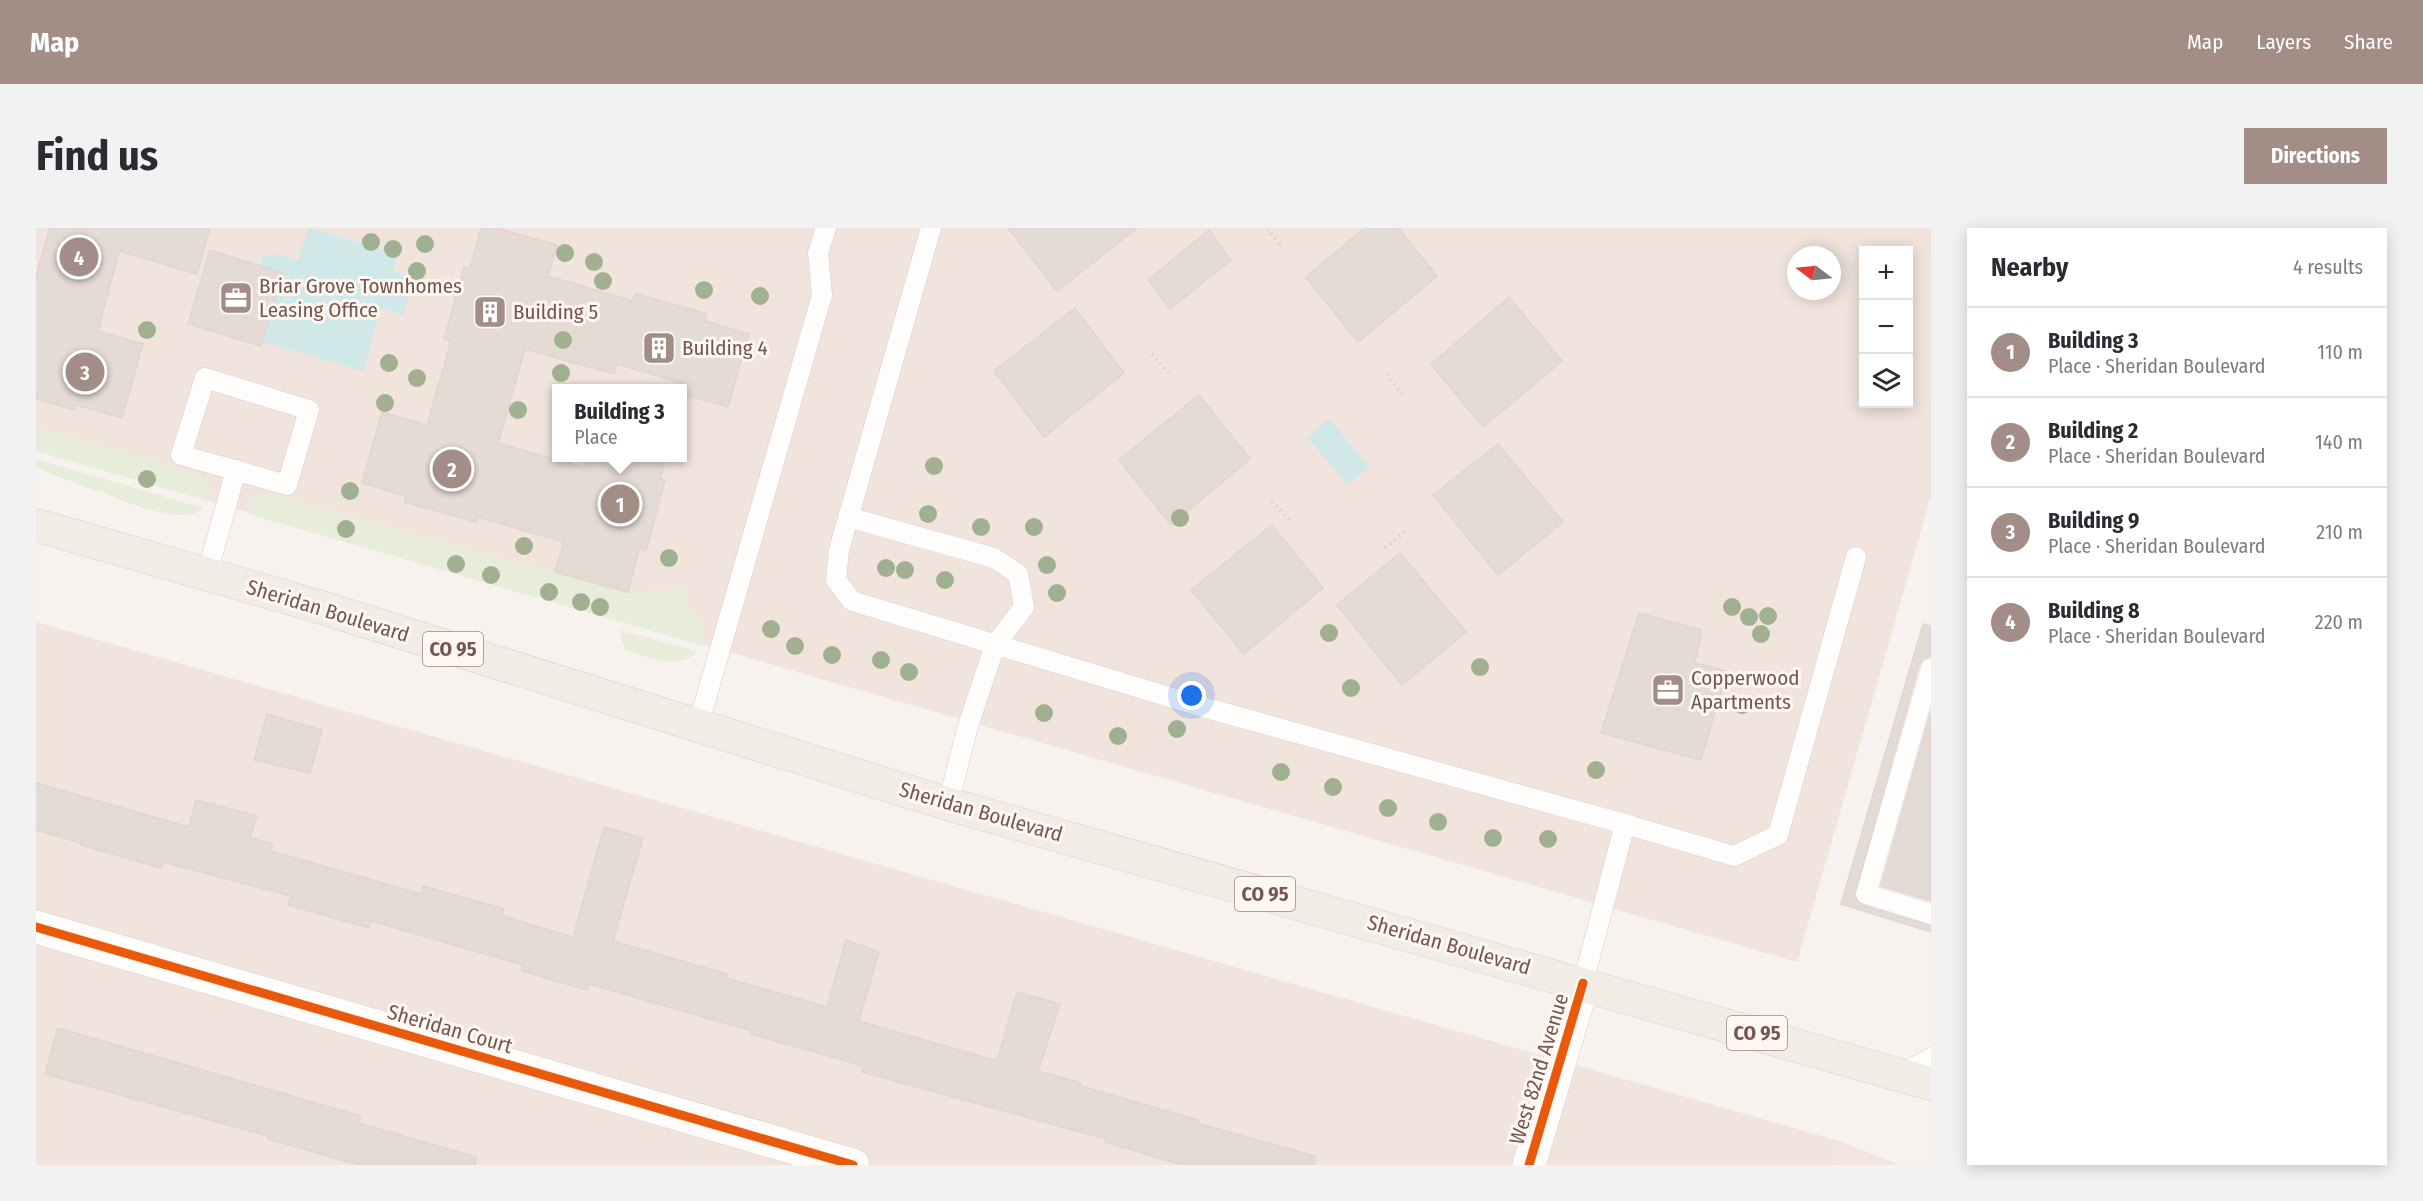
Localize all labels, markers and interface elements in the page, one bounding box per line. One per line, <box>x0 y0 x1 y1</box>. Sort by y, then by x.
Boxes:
text: Map <box>30 26 79 59</box>
text: Map <box>2187 29 2223 55</box>
text: Layers <box>2256 29 2311 55</box>
text: Share <box>2344 29 2393 55</box>
button: Directions <box>2244 128 2387 184</box>
text: Find us <box>36 131 158 181</box>
pin: 4 <box>60 234 99 279</box>
north arrow <box>1787 246 1841 300</box>
map controls <box>1859 246 1913 408</box>
button: + <box>1859 246 1913 300</box>
text: Nearby <box>1991 252 2068 283</box>
text: 4 results <box>2293 255 2363 279</box>
place label: Briar Grove Townhomes Leasing Office <box>259 273 462 323</box>
office icon: Briar Grove Townhomes Leasing Office <box>218 280 254 316</box>
building icon: Building 5 <box>472 294 508 330</box>
place label: Building 5 <box>513 299 598 325</box>
button: − <box>1859 300 1913 354</box>
text: Building 3 <box>2048 327 2138 354</box>
building icon: Building 4 <box>641 330 677 366</box>
place label: Building 4 <box>682 335 768 361</box>
text: 1 <box>2006 340 2015 364</box>
text: 110 m <box>2317 340 2363 364</box>
pin: 3 <box>65 350 104 394</box>
button: layers <box>1859 354 1913 408</box>
text: Place · Sheridan Boulevard <box>2048 354 2266 378</box>
popup <box>552 384 687 462</box>
text: Building 3 <box>574 398 665 425</box>
text: Building 2 <box>2048 417 2138 444</box>
text: Place <box>574 425 618 449</box>
text: 2 <box>2006 430 2015 454</box>
text: 140 m <box>2315 430 2363 454</box>
text: Place · Sheridan Boulevard <box>2048 444 2266 468</box>
pin: 2 <box>432 446 472 492</box>
pin: 1 <box>600 482 640 526</box>
text: Building 9 <box>2048 507 2139 534</box>
text: 3 <box>2006 520 2015 544</box>
text: 210 m <box>2316 520 2363 544</box>
text: Place · Sheridan Boulevard <box>2048 534 2266 558</box>
street label: Sheridan Boulevard <box>244 574 412 648</box>
text: Building 8 <box>2048 597 2140 624</box>
text: 4 <box>2005 610 2016 634</box>
text: 220 m <box>2315 610 2363 634</box>
text: Place · Sheridan Boulevard <box>2048 624 2266 648</box>
road number: CO 95 <box>423 632 483 666</box>
place label: Copperwood Apartments <box>1691 665 1799 715</box>
office icon: Copperwood Apartments <box>1650 672 1686 708</box>
your location <box>1177 681 1206 710</box>
street label: Sheridan Boulevard <box>896 776 1066 848</box>
road number: CO 95 <box>1235 877 1295 911</box>
street label: Sheridan Boulevard <box>1364 909 1534 981</box>
street label: West 82nd Avenue <box>1504 990 1574 1148</box>
street label: Sheridan Court <box>385 999 515 1059</box>
road number: CO 95 <box>1727 1016 1787 1050</box>

